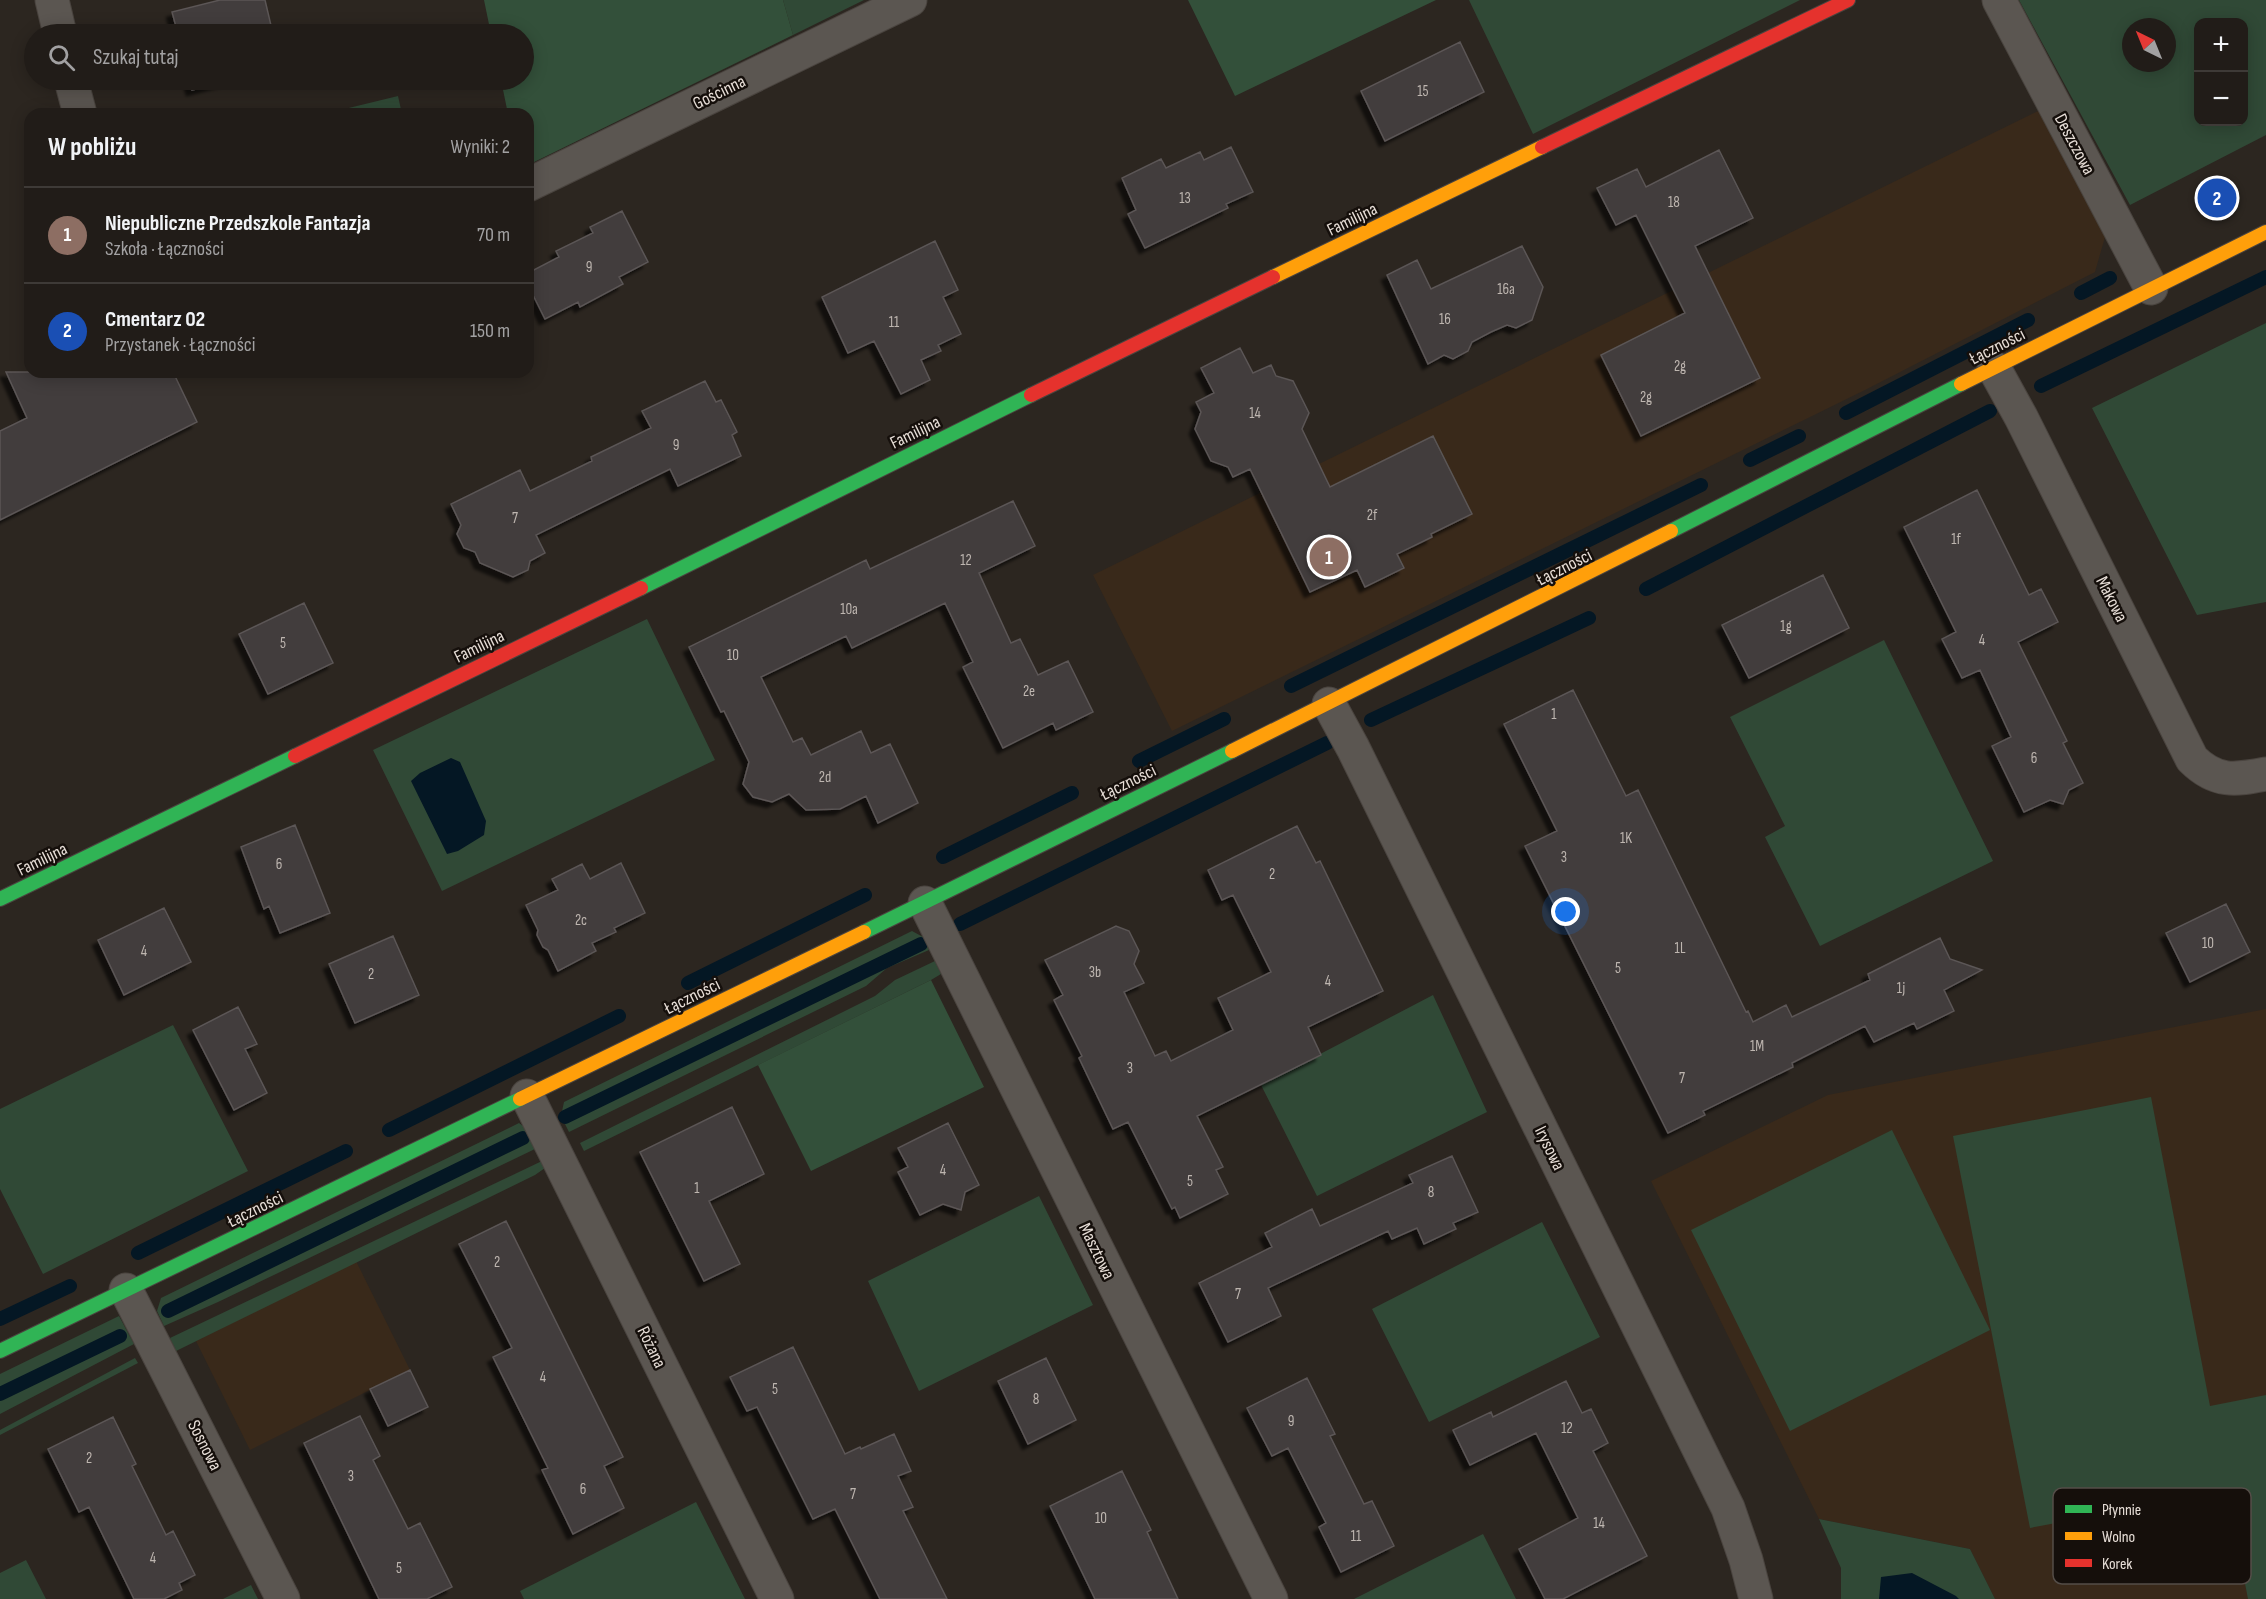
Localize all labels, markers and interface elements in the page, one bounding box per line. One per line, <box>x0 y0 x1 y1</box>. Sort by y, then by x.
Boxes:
north arrow <box>2122 18 2176 72</box>
map controls <box>2194 18 2248 126</box>
button: + <box>2194 18 2248 72</box>
search box <box>24 24 534 90</box>
icon: search <box>45 41 78 74</box>
text: Szukaj tutaj <box>93 44 179 71</box>
street label: Gościnna <box>690 71 749 114</box>
button: − <box>2194 72 2248 126</box>
house number: 15 <box>1417 82 1429 101</box>
street label: Deszczowa <box>2050 110 2099 178</box>
text: W pobliżu <box>48 132 136 163</box>
text: Wyniki: 2 <box>451 135 510 159</box>
pin: 2 <box>2198 176 2236 220</box>
house number: 13 <box>1179 189 1191 208</box>
house number: 18 <box>1668 193 1680 212</box>
street label: Familijna <box>1324 198 1381 241</box>
text: Niepubliczne Przedszkole Fantazja <box>105 210 371 237</box>
text: 1 <box>64 223 71 247</box>
text: 70 m <box>477 223 510 247</box>
text: Szkoła · Łączności <box>105 237 224 261</box>
house number: 9 <box>586 258 592 277</box>
house number: 16a <box>1497 280 1515 299</box>
text: Cmentarz 02 <box>105 306 205 333</box>
house number: 16 <box>1439 310 1451 329</box>
house number: 11 <box>889 313 900 332</box>
text: 2 <box>63 319 72 343</box>
text: 150 m <box>470 319 510 343</box>
street label: Łączności <box>1965 324 2028 370</box>
text: Przystanek · Łączności <box>105 333 256 357</box>
house number: 2g <box>1674 357 1686 376</box>
house number: 2g <box>1640 388 1652 407</box>
house number: 14 <box>1249 404 1261 423</box>
street label: Familijna <box>887 411 944 454</box>
house number: 9 <box>673 436 679 455</box>
house number: 2f <box>1367 506 1378 525</box>
house number: 7 <box>512 509 518 528</box>
house number: 1f <box>1951 530 1961 549</box>
pin: 1 <box>1310 534 1348 580</box>
street label: Łączności <box>1532 545 1595 591</box>
house number: 12 <box>960 551 972 570</box>
street label: Makowa <box>2091 573 2132 626</box>
house number: 10a <box>840 600 858 619</box>
house number: 1g <box>1780 617 1792 636</box>
street label: Familijna <box>451 625 508 668</box>
house number: 4 <box>1979 631 1985 650</box>
house number: 5 <box>280 634 286 653</box>
house number: 10 <box>727 646 739 665</box>
house number: 2e <box>1023 682 1035 701</box>
house number: 1 <box>1551 705 1557 724</box>
house number: 6 <box>2031 749 2037 768</box>
street label: Łączności <box>1096 760 1159 805</box>
house number: 2d <box>819 768 831 787</box>
house number: 1K <box>1620 829 1632 848</box>
street label: Familijna <box>14 838 71 881</box>
house number: 3 <box>1561 848 1567 867</box>
house number: 6 <box>276 855 282 874</box>
house number: 2 <box>1269 865 1275 884</box>
your location <box>1551 897 1580 926</box>
house number: 2c <box>575 911 587 930</box>
house number: 10 <box>2202 934 2214 953</box>
house number: 1L <box>1675 939 1686 958</box>
house number: 4 <box>141 942 147 961</box>
house number: 5 <box>1615 959 1621 978</box>
house number: 3b <box>1089 963 1101 982</box>
house number: 2 <box>368 965 374 984</box>
house number: 4 <box>1325 972 1331 991</box>
street label: Łączności <box>660 974 723 1019</box>
house number: 1j <box>1897 979 1905 998</box>
house number: 1M <box>1750 1037 1764 1056</box>
house number: 3 <box>1127 1059 1133 1078</box>
house number: 7 <box>1679 1069 1685 1088</box>
street label: Irysowa <box>1530 1123 1569 1174</box>
house number: 4 <box>940 1161 946 1180</box>
house number: 5 <box>1187 1172 1193 1191</box>
house number: 1 <box>694 1179 700 1198</box>
house number: 8 <box>1428 1183 1434 1202</box>
street label: Łączności <box>223 1187 286 1232</box>
street label: Masztowa <box>1074 1220 1119 1283</box>
house number: 2 <box>494 1253 500 1272</box>
house number: 7 <box>1235 1285 1241 1304</box>
street label: Różana <box>633 1323 671 1371</box>
house number: 4 <box>540 1368 546 1387</box>
house number: 5 <box>772 1380 778 1399</box>
house number: 8 <box>1033 1390 1039 1409</box>
house number: 9 <box>1288 1412 1294 1431</box>
street label: Sosnowa <box>183 1417 226 1474</box>
house number: 12 <box>1561 1419 1573 1438</box>
house number: 2 <box>86 1449 92 1468</box>
house number: 3 <box>348 1467 354 1486</box>
house number: 6 <box>580 1480 586 1499</box>
house number: 7 <box>850 1485 856 1504</box>
legend <box>2053 1488 2251 1584</box>
text: Płynnie <box>2102 1501 2141 1520</box>
house number: 10 <box>1095 1509 1107 1528</box>
house number: 14 <box>1593 1514 1605 1533</box>
house number: 11 <box>1351 1527 1362 1546</box>
text: Wolno <box>2102 1528 2135 1547</box>
house number: 4 <box>150 1549 156 1568</box>
text: Korek <box>2102 1555 2132 1574</box>
house number: 5 <box>396 1559 402 1578</box>

